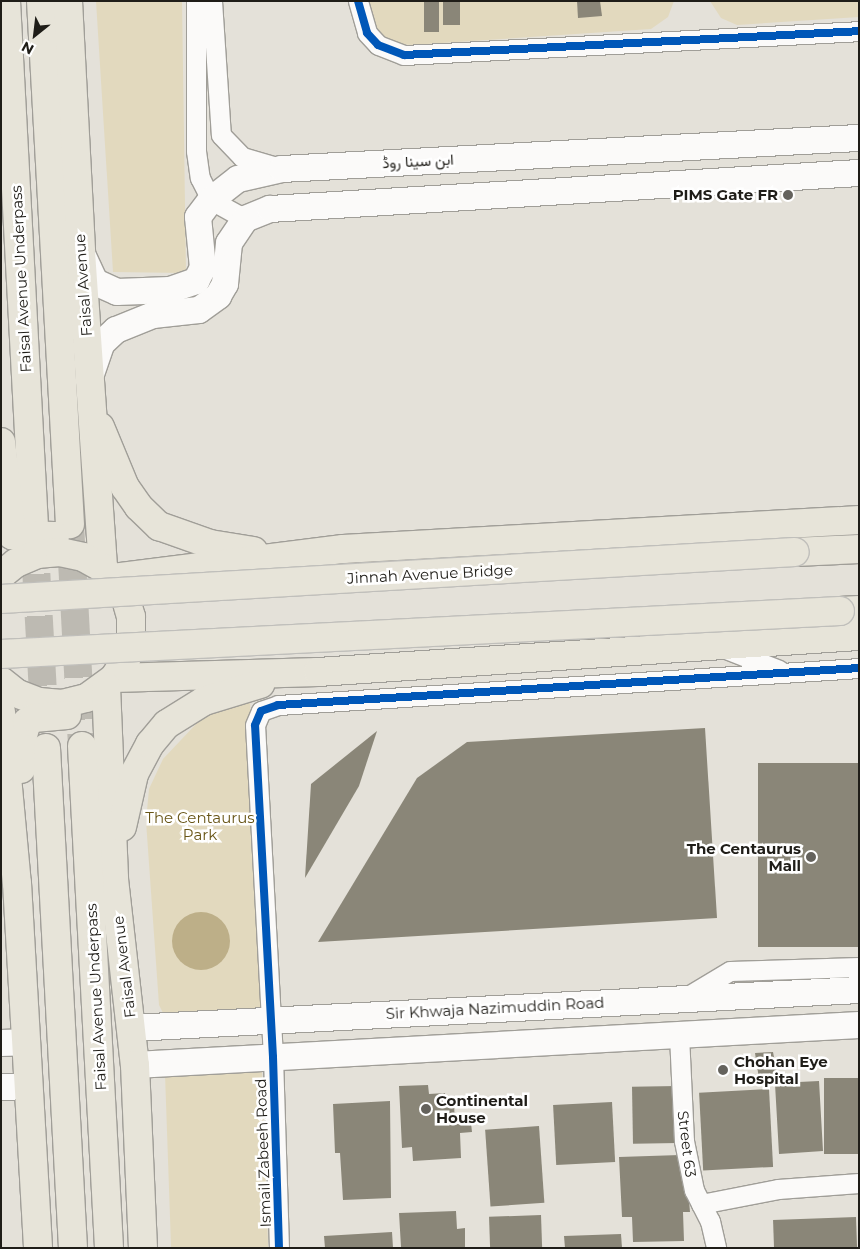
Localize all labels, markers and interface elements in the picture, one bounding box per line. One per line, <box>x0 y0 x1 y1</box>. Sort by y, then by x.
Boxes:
north arrow <box>10 10 60 60</box>
text: N <box>18 38 37 59</box>
street label: ابن سینا روڈ <box>382 150 454 172</box>
street label: Faisal Avenue Underpass <box>7 185 35 373</box>
place label: PIMS Gate FR <box>673 186 778 204</box>
marker: PIMS Gate FR <box>782 189 794 201</box>
street label: Faisal Avenue <box>70 233 96 337</box>
street label: Jinnah Avenue Bridge <box>347 561 513 587</box>
park label: The Centaurus Park <box>145 808 255 843</box>
place label: The Centaurus Mall <box>687 839 801 874</box>
marker: The Centaurus Mall <box>805 851 817 863</box>
street label: Faisal Avenue Underpass <box>82 903 110 1091</box>
street label: Faisal Avenue <box>109 915 139 1019</box>
street label: Sir Khwaja Nazimuddin Road <box>385 993 605 1023</box>
place label: Chohan Eye Hospital <box>734 1052 828 1087</box>
marker: Chohan Eye Hospital <box>716 1063 730 1077</box>
street label: Ismail Zabeeh Road <box>251 1078 275 1228</box>
place label: Continental House <box>436 1091 528 1126</box>
marker: Continental House <box>420 1103 432 1115</box>
street label: Street 63 <box>674 1110 700 1178</box>

